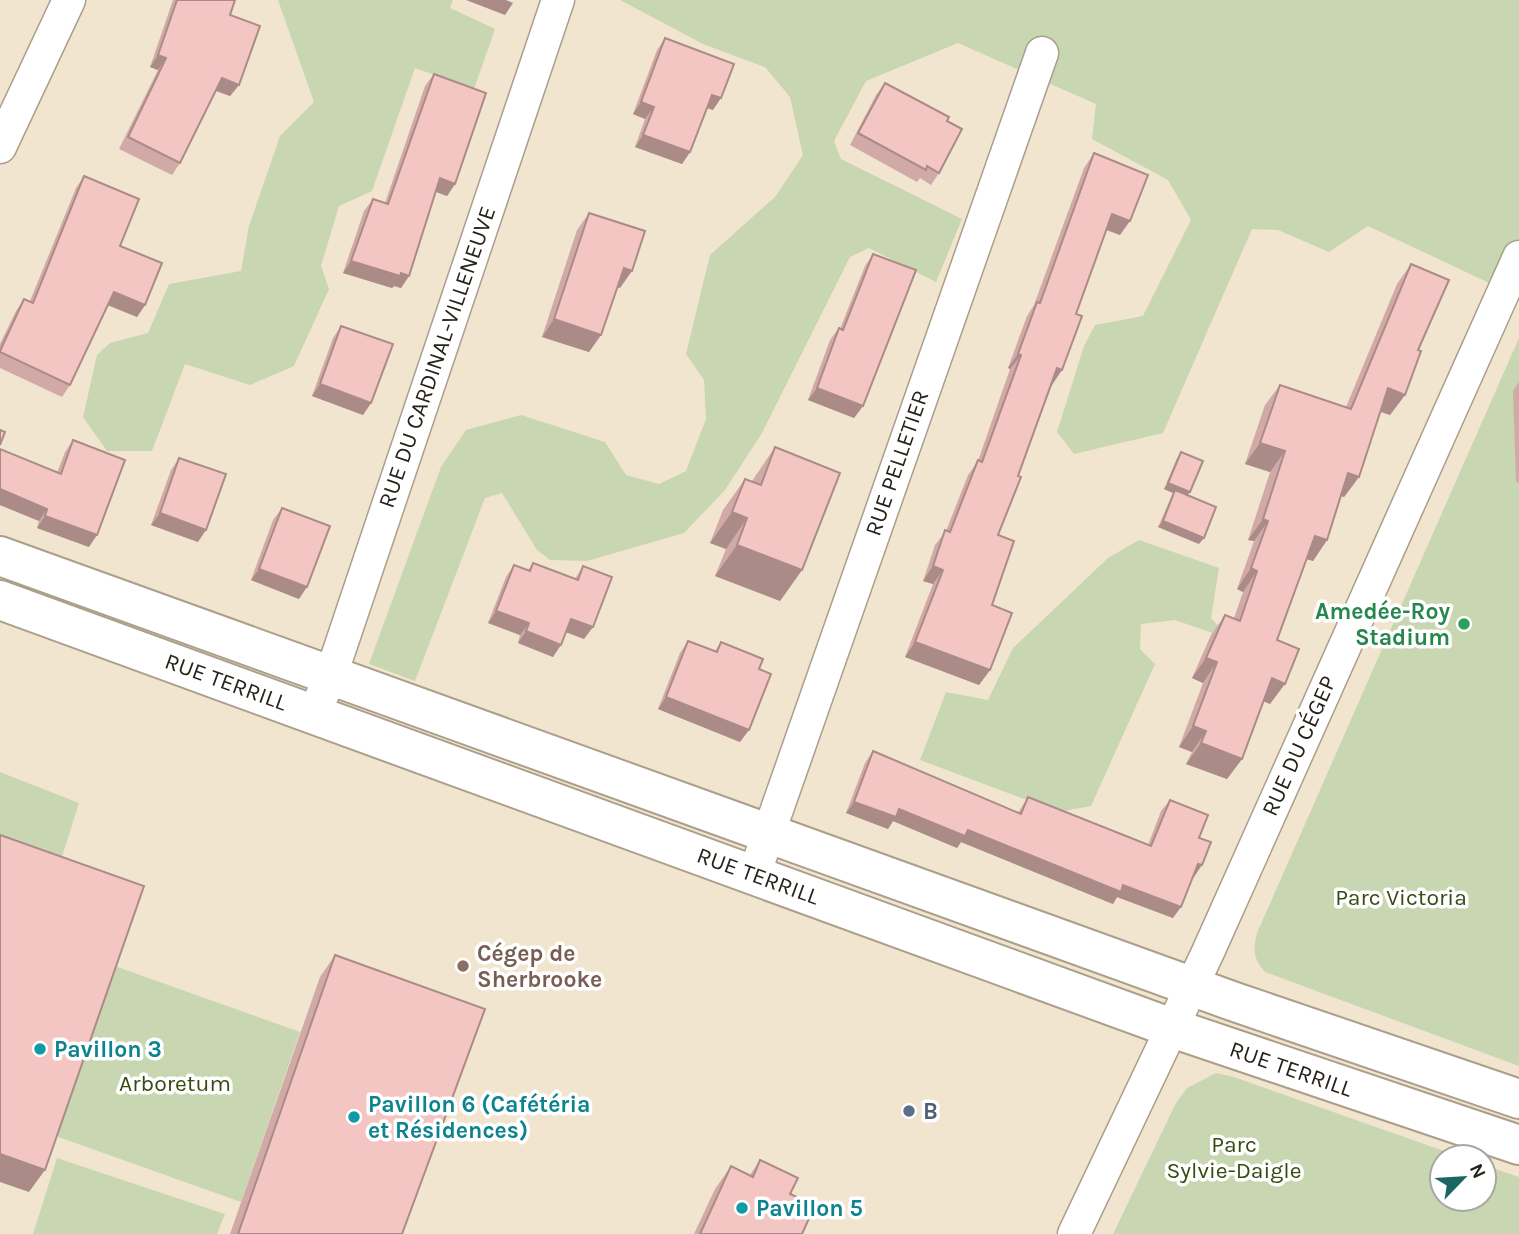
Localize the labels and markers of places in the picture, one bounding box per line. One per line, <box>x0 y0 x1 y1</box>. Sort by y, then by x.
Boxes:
place label: Amedée-Roy Stadium <box>1315 598 1450 651</box>
marker: Amedée-Roy Stadium <box>1456 616 1472 632</box>
place label: Cégep de Sherbrooke <box>477 940 602 993</box>
marker: Cégep de Sherbrooke <box>455 958 471 974</box>
place label: Pavillon 3 <box>54 1036 162 1063</box>
marker: Pavillon 3 <box>32 1041 48 1057</box>
place label: Pavillon 6 (Cafétéria et Résidences) <box>368 1091 590 1144</box>
place label: B <box>923 1098 938 1125</box>
marker: B <box>901 1103 917 1119</box>
marker: Pavillon 6 (Cafétéria et Résidences) <box>346 1109 362 1125</box>
place label: Pavillon 5 <box>756 1195 863 1222</box>
marker: Pavillon 5 <box>734 1200 750 1216</box>

